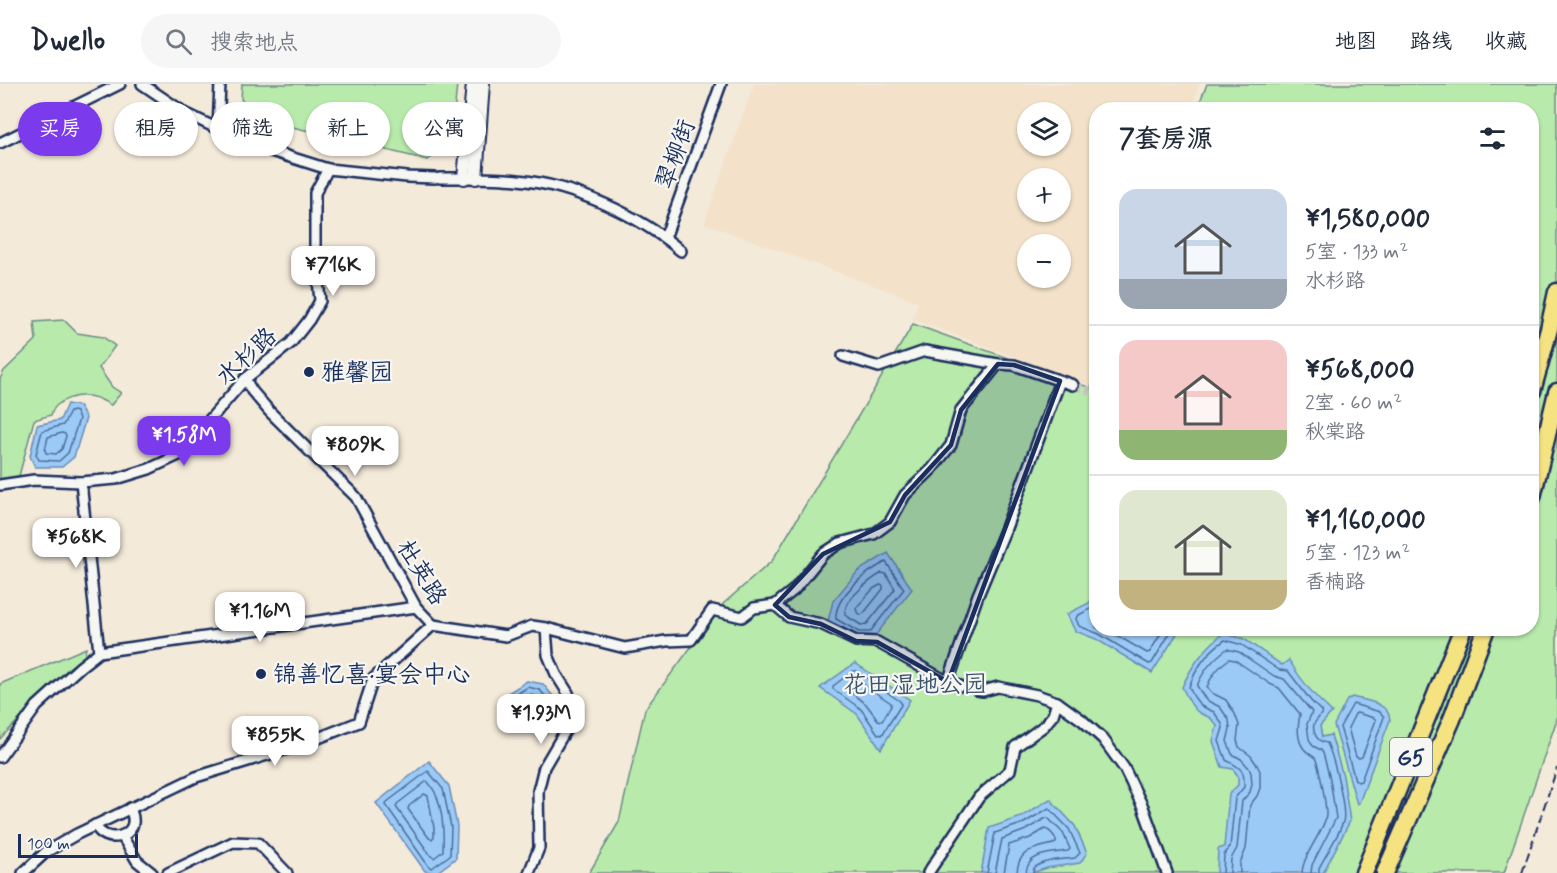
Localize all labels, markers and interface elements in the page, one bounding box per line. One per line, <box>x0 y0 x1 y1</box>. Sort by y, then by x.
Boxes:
search box <box>141 14 561 68</box>
text: Dwello <box>30 23 105 60</box>
icon: search <box>162 25 195 58</box>
text: 地图 <box>1335 28 1377 56</box>
text: 路线 <box>1410 28 1452 56</box>
text: 收藏 <box>1485 28 1527 56</box>
text: 搜索地点 <box>210 29 298 57</box>
chip: 买房 <box>18 102 102 156</box>
chip: 租房 <box>114 102 198 156</box>
chip: 筛选 <box>210 102 294 156</box>
chip: 新上 <box>306 102 390 156</box>
chip: 公寓 <box>402 102 486 156</box>
map controls <box>1017 102 1071 288</box>
button: layers <box>1017 102 1071 156</box>
street label: 翠柳街 <box>650 115 703 194</box>
icon: filters <box>1476 122 1509 155</box>
text: 7套房源 <box>1119 123 1213 157</box>
button: + <box>1017 168 1071 222</box>
text: ¥1,580,000 <box>1305 203 1430 237</box>
icon: home <box>1167 213 1239 285</box>
button: − <box>1017 234 1071 288</box>
text: 5室 · 133 m² <box>1305 239 1408 266</box>
pin: ¥716K <box>291 246 375 297</box>
text: ¥716K <box>305 252 361 279</box>
text: 水杉路 <box>1305 268 1365 295</box>
street label: 水杉路 <box>210 321 284 393</box>
text: ¥568,000 <box>1305 354 1415 388</box>
place label: 雅馨园 <box>321 358 393 389</box>
icon: home <box>1167 364 1239 436</box>
marker: 雅馨园 <box>302 365 316 379</box>
text: 2室 · 60 m² <box>1305 390 1402 417</box>
pin: ¥1.58M <box>135 416 233 467</box>
text: 秋棠路 <box>1305 419 1365 446</box>
text: ¥1.58M <box>151 422 217 449</box>
pin: ¥809K <box>313 426 397 477</box>
text: ¥809K <box>326 432 384 459</box>
text: ¥1,160,000 <box>1305 504 1426 538</box>
icon: home <box>1167 514 1239 586</box>
pin: ¥568K <box>34 518 118 569</box>
text: ¥568K <box>46 524 106 551</box>
street label: 杜英路 <box>389 534 453 612</box>
text: 5室 · 123 m² <box>1305 540 1410 567</box>
text: 香楠路 <box>1305 569 1365 596</box>
pin: ¥1.16M <box>211 592 309 643</box>
text: ¥1.16M <box>229 598 291 625</box>
place label: 锦善忆喜·宴会中心 <box>273 660 471 691</box>
marker: 锦善忆喜·宴会中心 <box>254 667 268 681</box>
park label: 花田湿地公园 <box>843 670 987 701</box>
pin: ¥1.93M <box>492 694 590 745</box>
text: ¥1.93M <box>511 700 571 727</box>
pin: ¥855K <box>233 716 317 767</box>
text: ¥855K <box>246 722 304 749</box>
road number: G5 <box>1390 738 1432 776</box>
scale bar <box>18 831 138 858</box>
text: 100 m <box>27 834 70 855</box>

